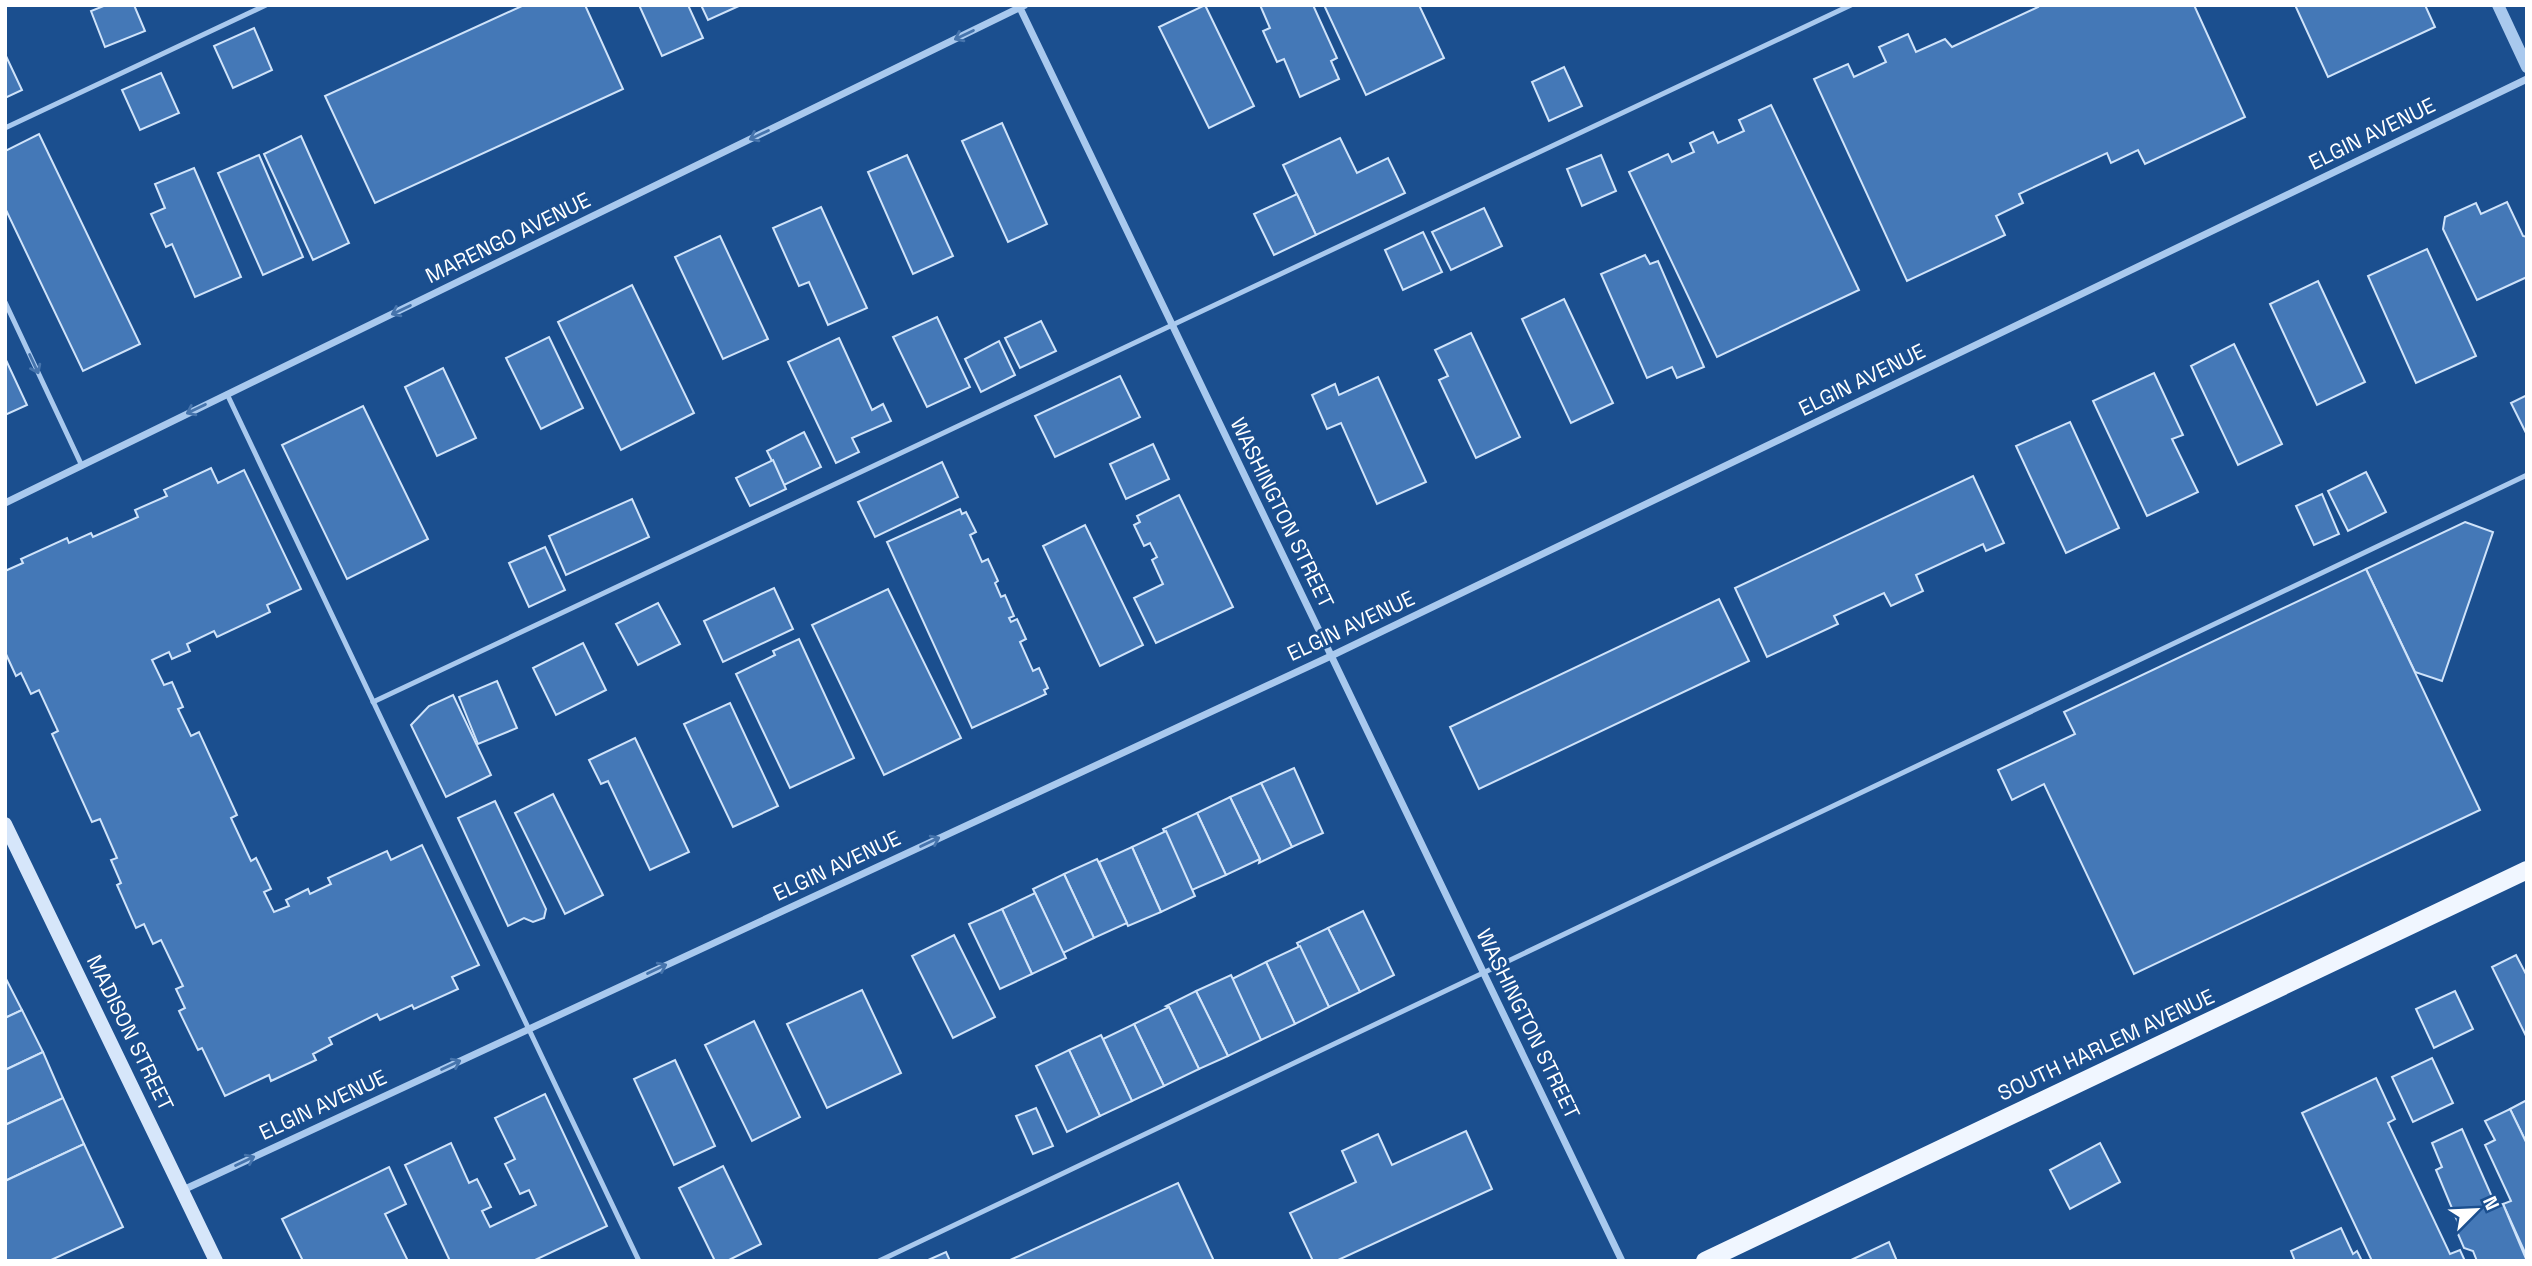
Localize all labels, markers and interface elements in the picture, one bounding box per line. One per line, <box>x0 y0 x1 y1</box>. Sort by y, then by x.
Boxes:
one-way arrow <box>954 29 975 42</box>
street label: ELGIN AVENUE <box>2304 91 2440 176</box>
one-way arrow <box>749 128 770 142</box>
street label: MARENGO AVENUE <box>421 186 595 289</box>
one-way arrow <box>391 303 412 317</box>
street label: ELGIN AVENUE <box>1794 337 1930 422</box>
one-way arrow <box>28 353 41 374</box>
one-way arrow <box>186 403 207 417</box>
street label: WASHINGTON STREET <box>1225 413 1340 613</box>
street label: ELGIN AVENUE <box>1283 584 1419 667</box>
street label: ELGIN AVENUE <box>769 824 905 907</box>
one-way arrow <box>919 835 940 848</box>
street label: WASHINGTON STREET <box>1471 924 1586 1124</box>
street label: MADISON STREET <box>81 950 180 1115</box>
one-way arrow <box>646 962 667 975</box>
street label: SOUTH HARLEM AVENUE <box>1993 982 2218 1107</box>
one-way arrow <box>440 1057 461 1071</box>
street label: ELGIN AVENUE <box>255 1063 391 1146</box>
one-way arrow <box>233 1154 255 1167</box>
north arrow <box>2441 1175 2511 1245</box>
text: N <box>2477 1192 2505 1214</box>

